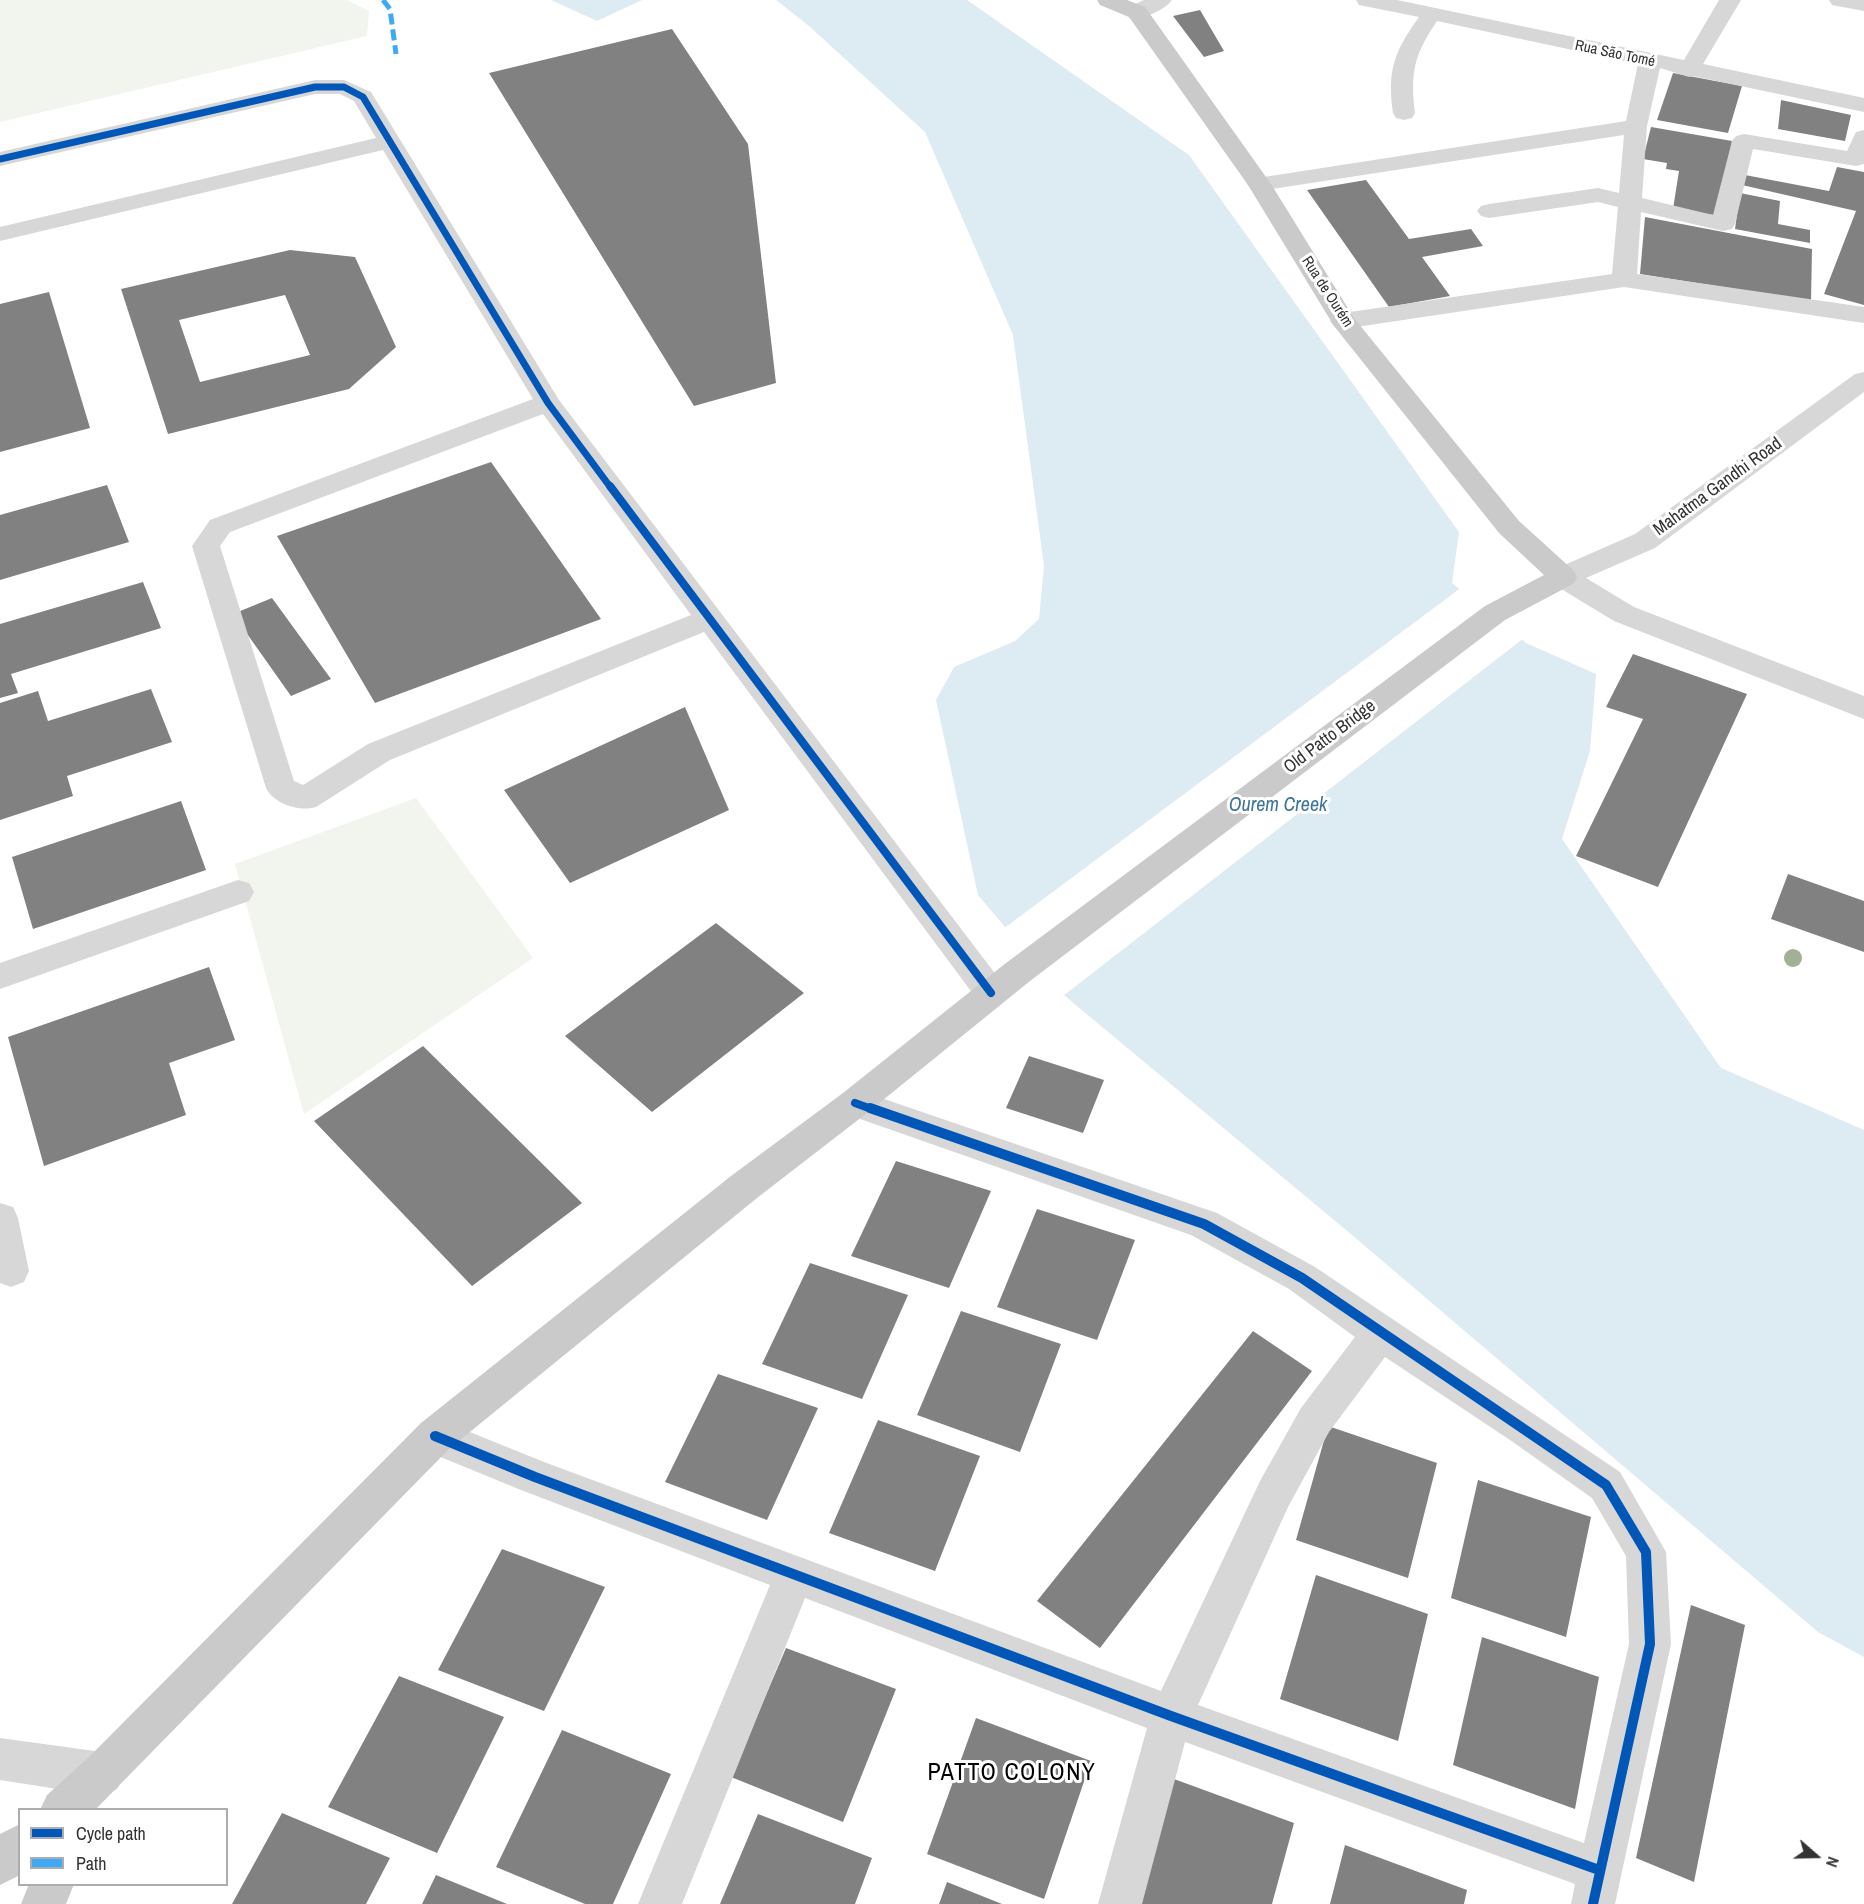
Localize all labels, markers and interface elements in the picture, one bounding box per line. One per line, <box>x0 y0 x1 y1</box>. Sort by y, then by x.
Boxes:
street label: Rua São Tomé <box>1573 37 1657 71</box>
street label: Rua de Ourém <box>1297 253 1357 331</box>
street label: Mahatma Gandhi Road <box>1650 433 1786 541</box>
street label: Old Patto Bridge <box>1280 696 1380 778</box>
water label: Ourem Creek <box>1229 794 1327 818</box>
district label: PATTO COLONY <box>928 1760 1096 1788</box>
legend <box>18 1808 228 1886</box>
text: Cycle path <box>76 1821 146 1846</box>
north arrow <box>1786 1826 1846 1886</box>
text: Path <box>76 1851 106 1876</box>
text: N <box>1821 1854 1845 1870</box>

